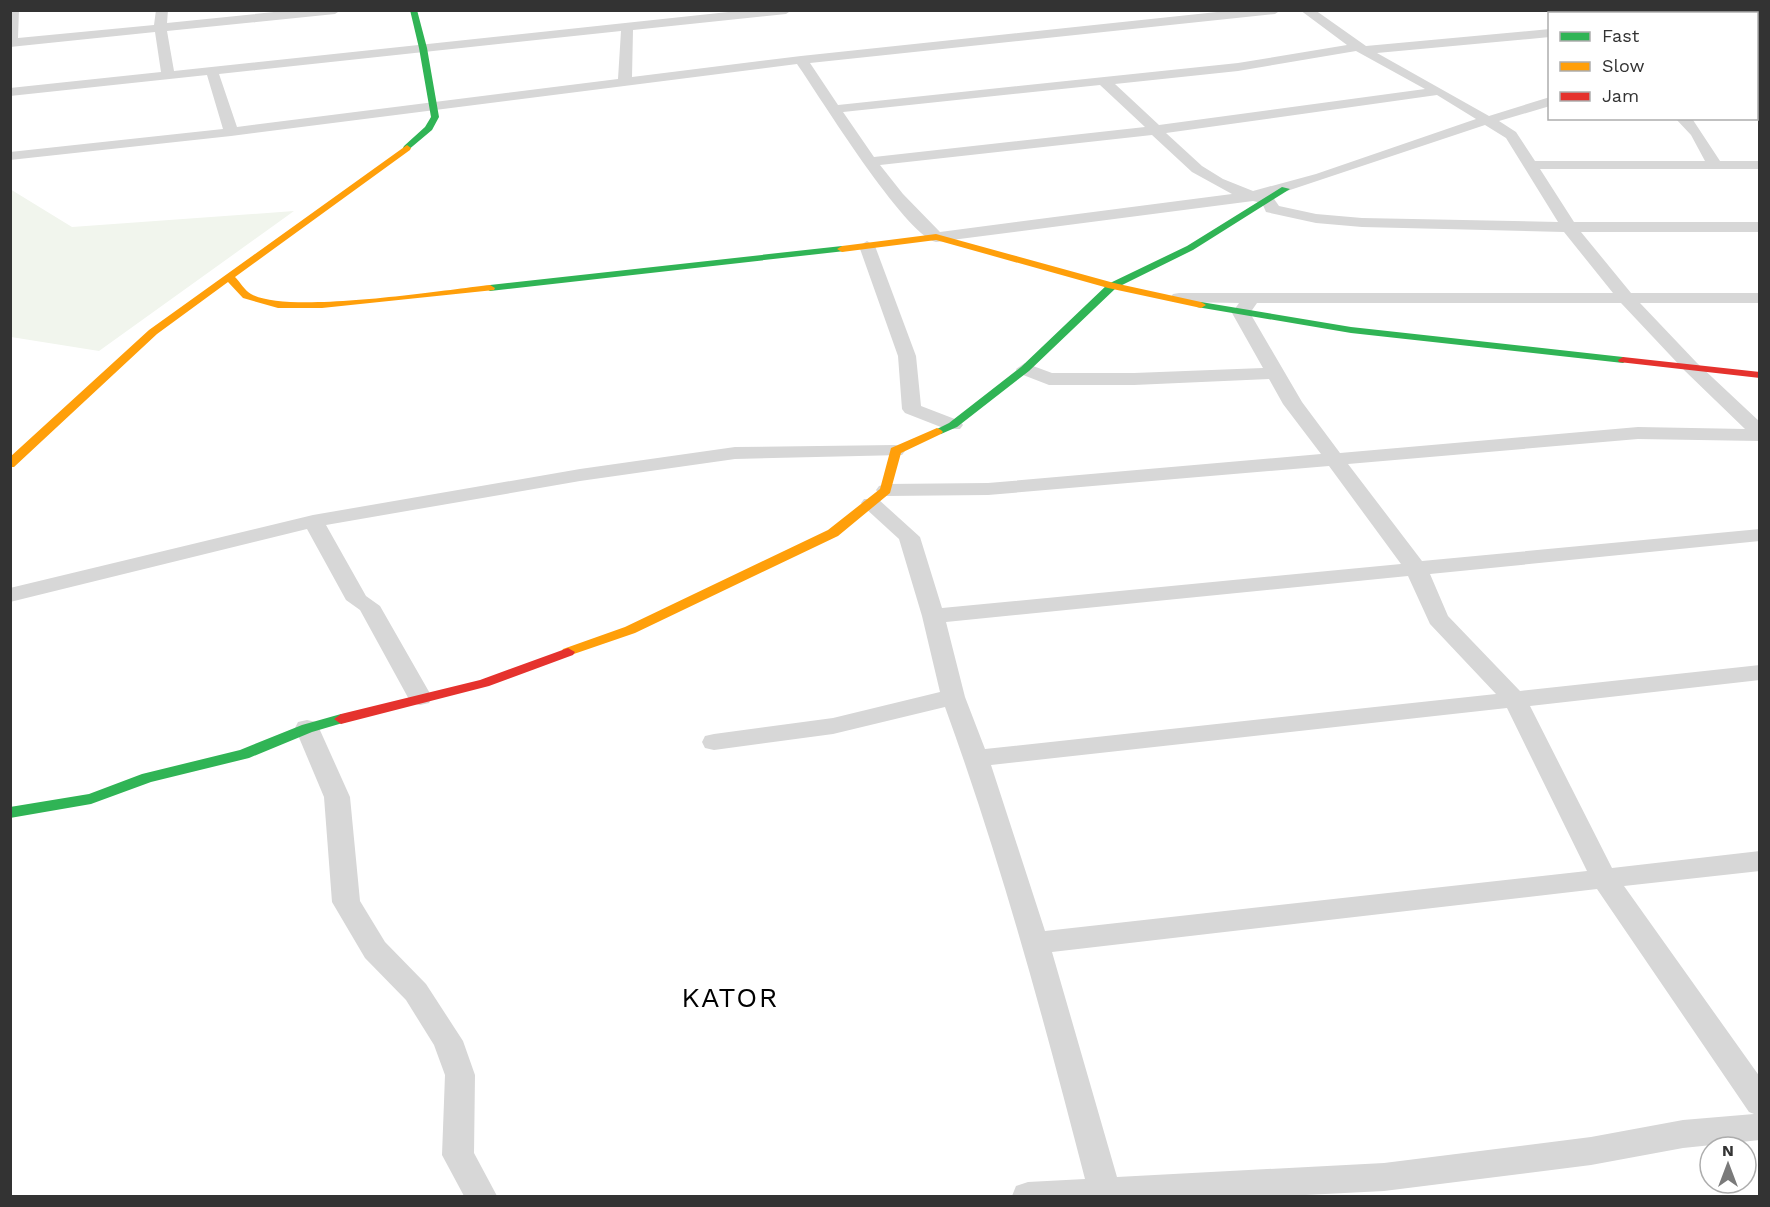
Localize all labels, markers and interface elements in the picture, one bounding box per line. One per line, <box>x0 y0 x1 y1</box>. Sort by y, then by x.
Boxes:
legend <box>1548 12 1758 120</box>
text: Fast <box>1602 25 1640 46</box>
text: Slow <box>1602 55 1645 76</box>
text: Jam <box>1602 85 1639 106</box>
district label: KATOR <box>681 981 779 1014</box>
north arrow <box>1698 1135 1758 1195</box>
text: N <box>1722 1141 1734 1160</box>

